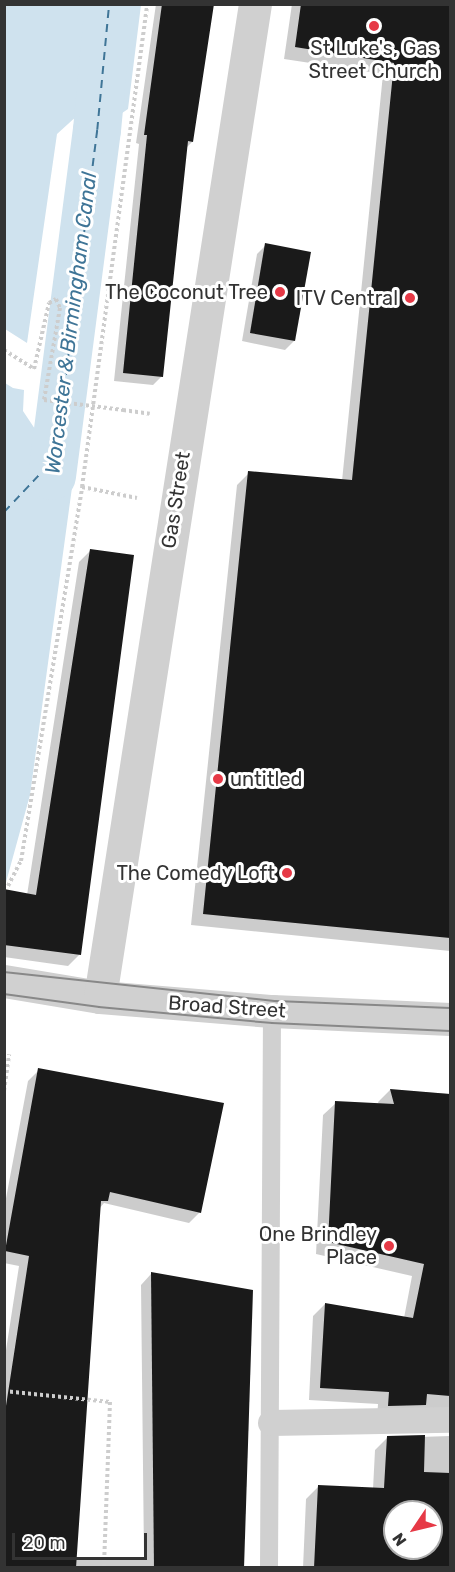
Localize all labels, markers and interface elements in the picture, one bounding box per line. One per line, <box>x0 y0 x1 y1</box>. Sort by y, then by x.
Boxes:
marker: St Luke's, Gas Street Church <box>367 19 381 33</box>
place label: St Luke's, Gas Street Church <box>309 36 439 83</box>
water label: Worcester & Birmingham Canal <box>40 170 102 476</box>
place label: The Coconut Tree <box>105 280 268 304</box>
marker: The Coconut Tree <box>273 285 287 299</box>
place label: ITV Central <box>295 286 398 310</box>
marker: ITV Central <box>403 291 417 305</box>
street label: Gas Street <box>157 450 195 550</box>
place label: untitled <box>230 767 302 791</box>
marker: untitled <box>211 772 225 786</box>
place label: The Comedy Loft <box>116 861 275 885</box>
marker: The Comedy Loft <box>280 866 294 880</box>
street label: Broad Street <box>167 991 287 1023</box>
place label: One Brindley Place <box>259 1222 377 1269</box>
marker: One Brindley Place <box>382 1239 396 1253</box>
north arrow <box>383 1500 443 1560</box>
scale bar <box>15 1521 150 1559</box>
text: N <box>388 1529 411 1550</box>
text: 20 m <box>23 1532 65 1554</box>

